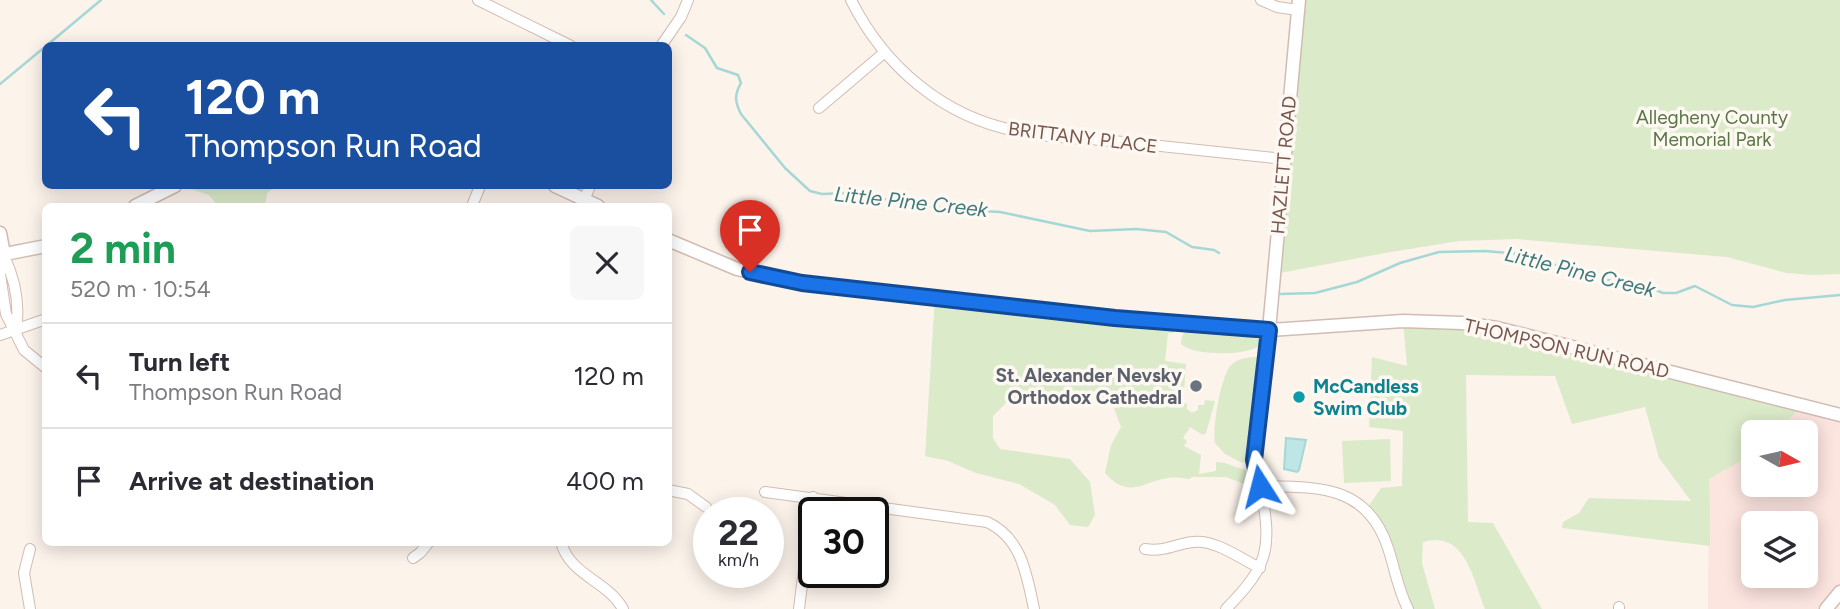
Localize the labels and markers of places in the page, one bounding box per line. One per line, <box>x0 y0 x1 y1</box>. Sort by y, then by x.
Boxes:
pin <box>720 200 780 272</box>
place label: St. Alexander Nevsky Orthodox Cathedral <box>995 364 1182 409</box>
place label: McCandless Swim Club <box>1313 375 1419 420</box>
marker: St. Alexander Nevsky Orthodox Cathedral <box>1188 378 1204 394</box>
marker: McCandless Swim Club <box>1291 389 1307 405</box>

